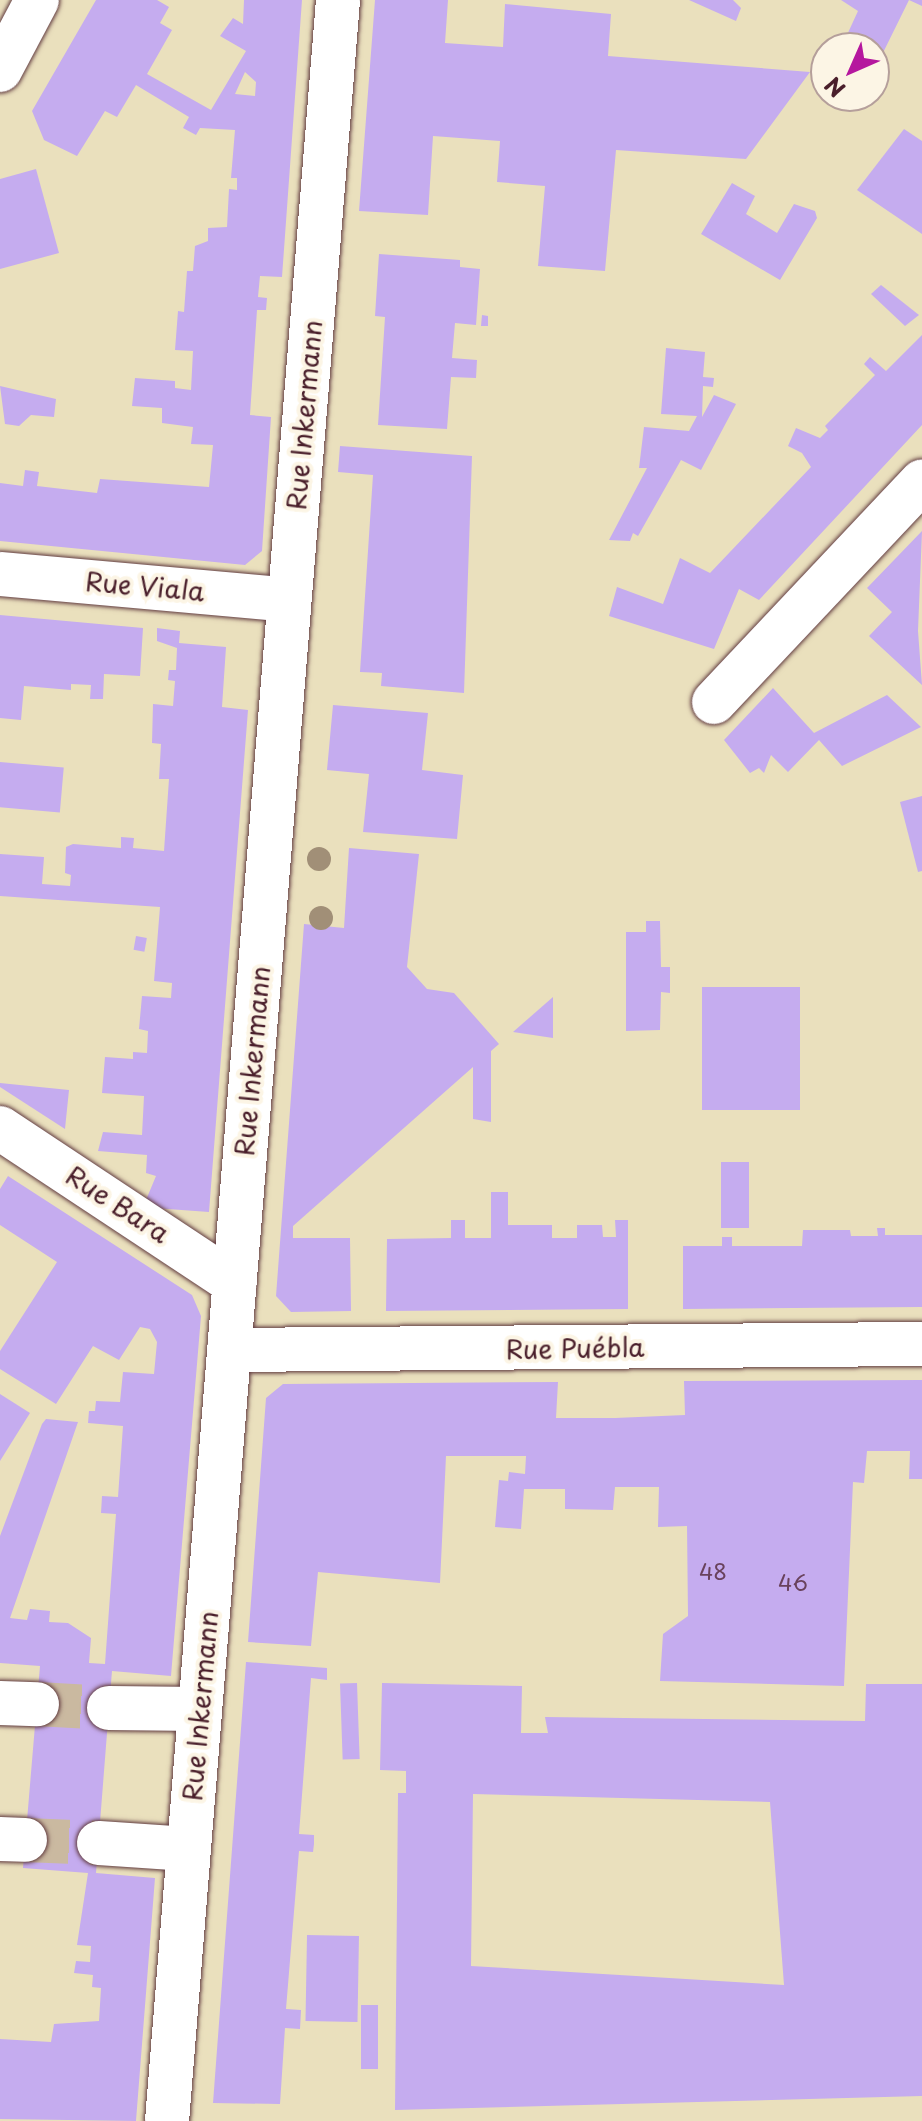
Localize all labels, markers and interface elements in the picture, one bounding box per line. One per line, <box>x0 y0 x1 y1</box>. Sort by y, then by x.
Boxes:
north arrow <box>810 32 890 112</box>
text: N <box>816 70 852 106</box>
street label: Rue Inkermann <box>280 317 328 513</box>
street label: Rue Viala <box>83 565 207 607</box>
street label: Rue Inkermann <box>228 963 276 1159</box>
street label: Rue Bara <box>60 1159 176 1249</box>
street label: Rue Puébla <box>505 1331 645 1365</box>
house number: 48 <box>699 1558 727 1584</box>
house number: 46 <box>778 1569 808 1595</box>
street label: Rue Inkermann <box>176 1608 224 1804</box>

